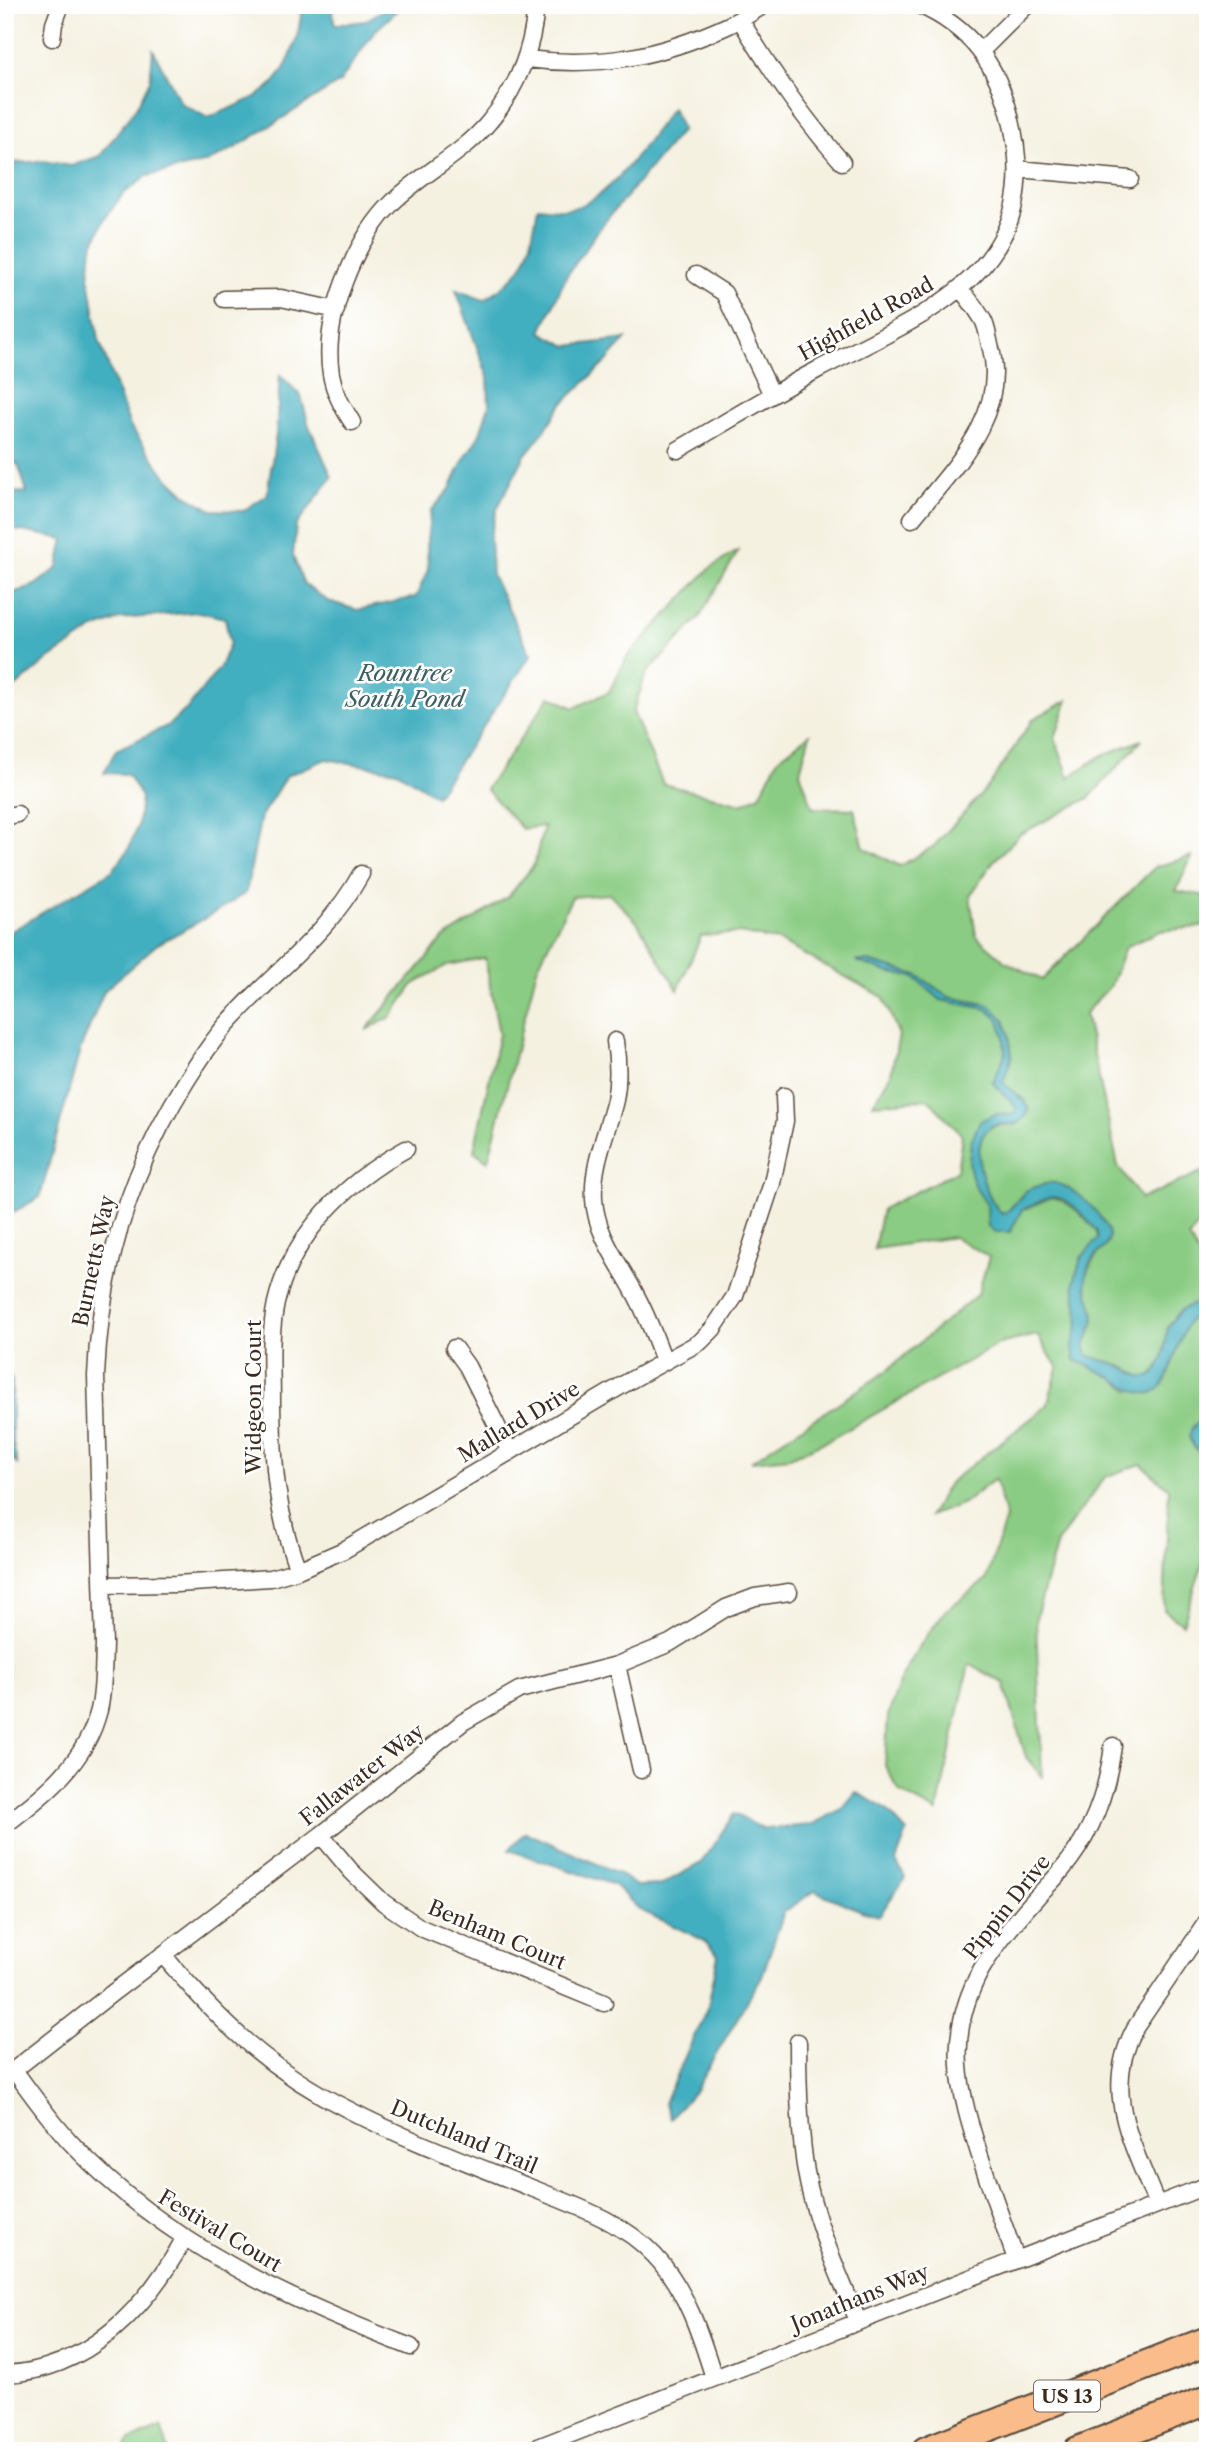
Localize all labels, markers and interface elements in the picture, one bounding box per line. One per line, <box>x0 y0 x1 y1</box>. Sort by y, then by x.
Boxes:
street label: Highfield Road <box>794 271 938 366</box>
water label: Rountree South Pond <box>343 659 467 713</box>
street label: Burnetts Way <box>67 1193 120 1329</box>
street label: Widgeon Court <box>241 1319 266 1475</box>
street label: Mallard Drive <box>454 1376 584 1468</box>
street label: Fallawater Way <box>295 1718 429 1831</box>
street label: Pippin Drive <box>958 1849 1055 1964</box>
street label: Benham Court <box>425 1894 570 1975</box>
street label: Dutchland Trail <box>387 2094 541 2179</box>
street label: Festival Court <box>154 2184 287 2277</box>
street label: Jonathans Way <box>784 2258 933 2338</box>
road number: US 13 <box>1034 2380 1100 2412</box>

